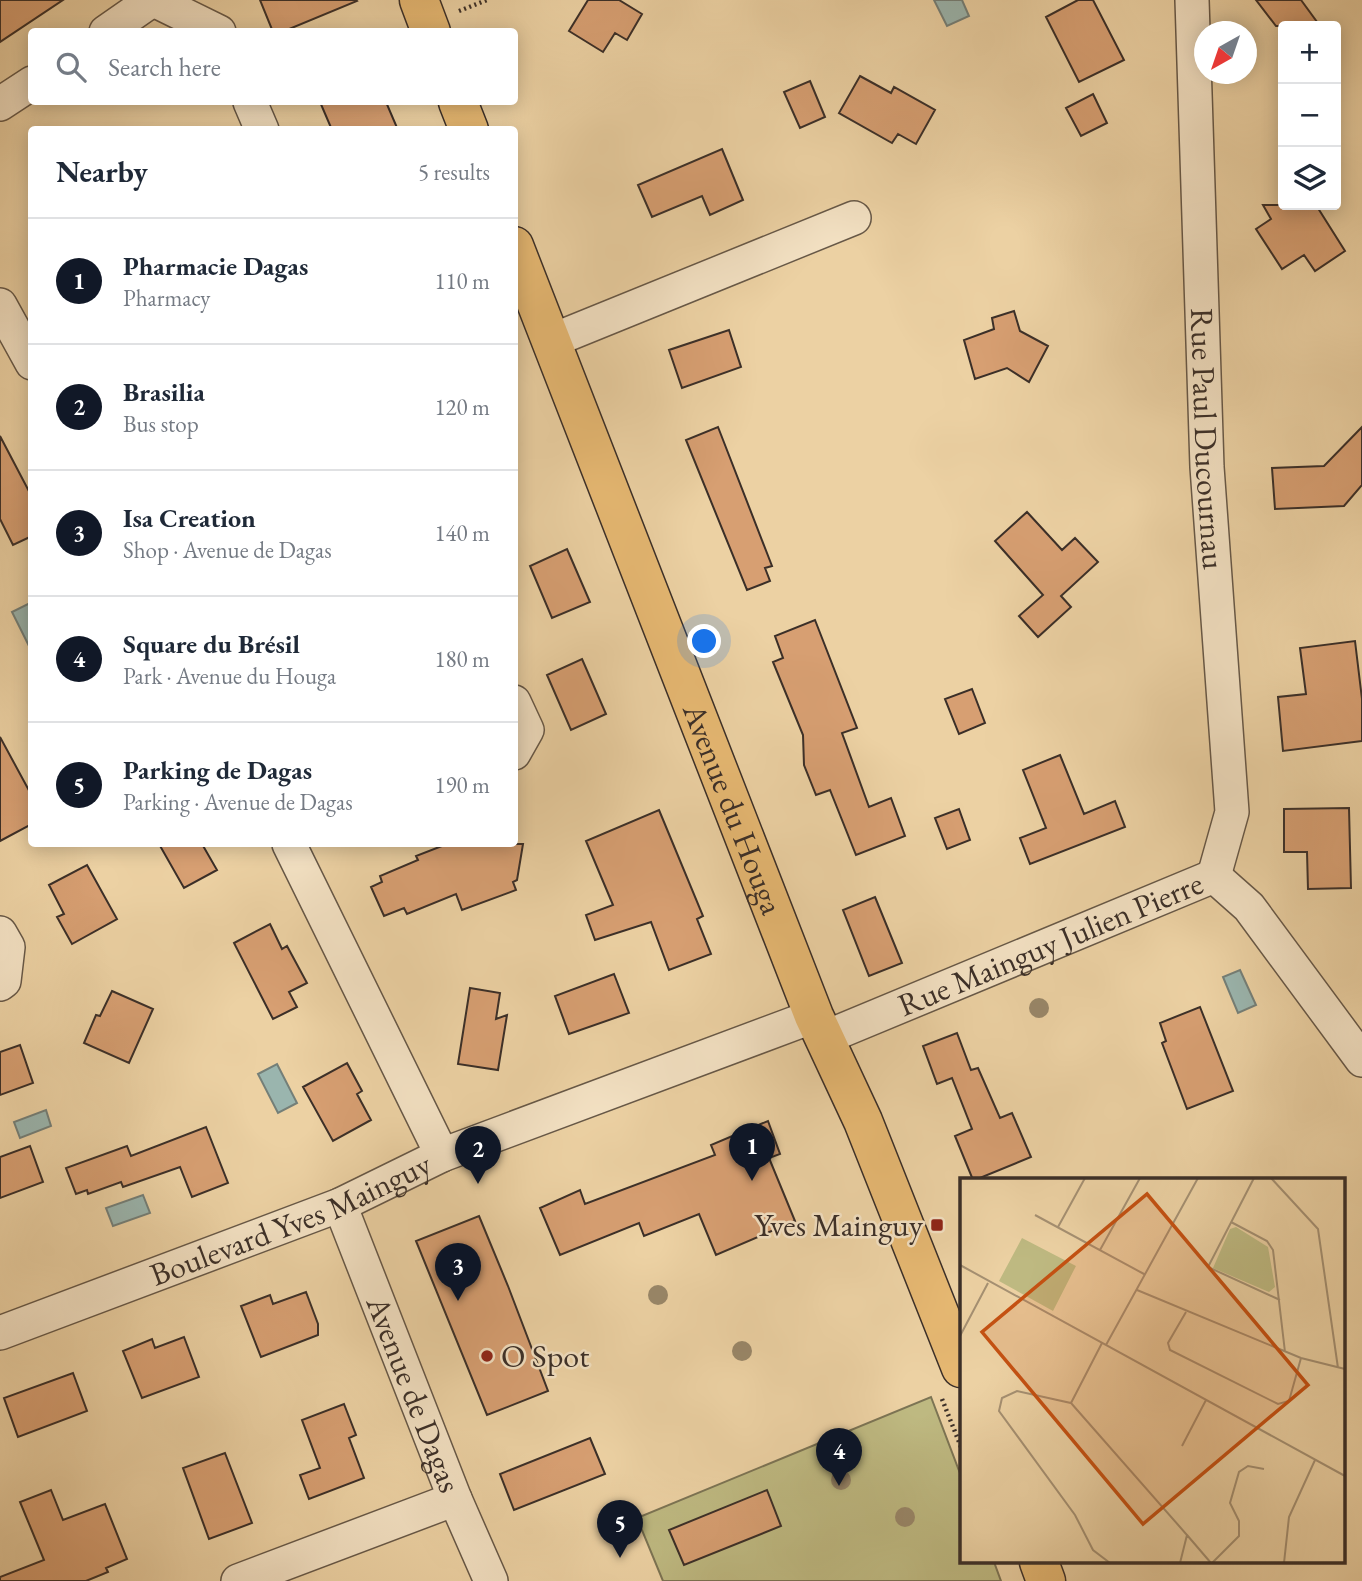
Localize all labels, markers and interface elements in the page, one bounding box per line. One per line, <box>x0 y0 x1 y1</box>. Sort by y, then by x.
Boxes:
north arrow <box>1194 21 1257 84</box>
map controls <box>1278 21 1341 210</box>
button: + <box>1278 21 1341 84</box>
search box <box>28 28 518 105</box>
icon: search <box>52 48 90 86</box>
text: Search here <box>108 50 221 84</box>
button: − <box>1278 84 1341 147</box>
button: layers <box>1278 147 1341 210</box>
text: Nearby <box>56 152 148 191</box>
text: 5 results <box>418 157 490 187</box>
text: Pharmacie Dagas <box>123 249 308 283</box>
text: 1 <box>73 266 85 296</box>
text: 110 m <box>434 266 490 296</box>
text: Pharmacy <box>123 283 210 313</box>
street label: Rue Paul Ducournau <box>1181 307 1235 571</box>
text: Brasilia <box>123 375 205 409</box>
text: 2 <box>73 392 85 422</box>
text: 120 m <box>434 392 490 422</box>
text: Bus stop <box>123 409 199 439</box>
text: Isa Creation <box>123 501 256 535</box>
text: 3 <box>73 518 85 548</box>
text: 140 m <box>434 518 490 548</box>
text: Shop · Avenue de Dagas <box>123 535 332 565</box>
your location <box>687 624 721 658</box>
text: Square du Brésil <box>123 627 300 661</box>
text: 4 <box>73 644 85 674</box>
text: 180 m <box>434 644 490 674</box>
text: Park · Avenue du Houga <box>123 661 336 691</box>
street label: Avenue du Houga <box>673 696 793 921</box>
text: Parking de Dagas <box>123 753 312 787</box>
text: 5 <box>73 770 85 800</box>
text: 190 m <box>434 770 490 800</box>
text: Parking · Avenue de Dagas <box>123 787 353 817</box>
street label: Rue Mainguy Julien Pierre <box>891 862 1209 1026</box>
pin: 1 <box>729 1123 775 1181</box>
pin: 2 <box>455 1126 501 1184</box>
street label: Boulevard Yves Mainguy <box>144 1142 439 1296</box>
inset map <box>960 1178 1344 1564</box>
place label: Yves Mainguy <box>754 1204 924 1246</box>
marker: Yves Mainguy <box>929 1217 945 1233</box>
pin: 3 <box>435 1243 481 1301</box>
street label: Avenue de Dagas <box>356 1289 471 1498</box>
place label: O Spot <box>501 1335 589 1377</box>
marker: O Spot <box>479 1348 495 1364</box>
pin: 4 <box>816 1428 862 1486</box>
pin: 5 <box>597 1500 643 1558</box>

